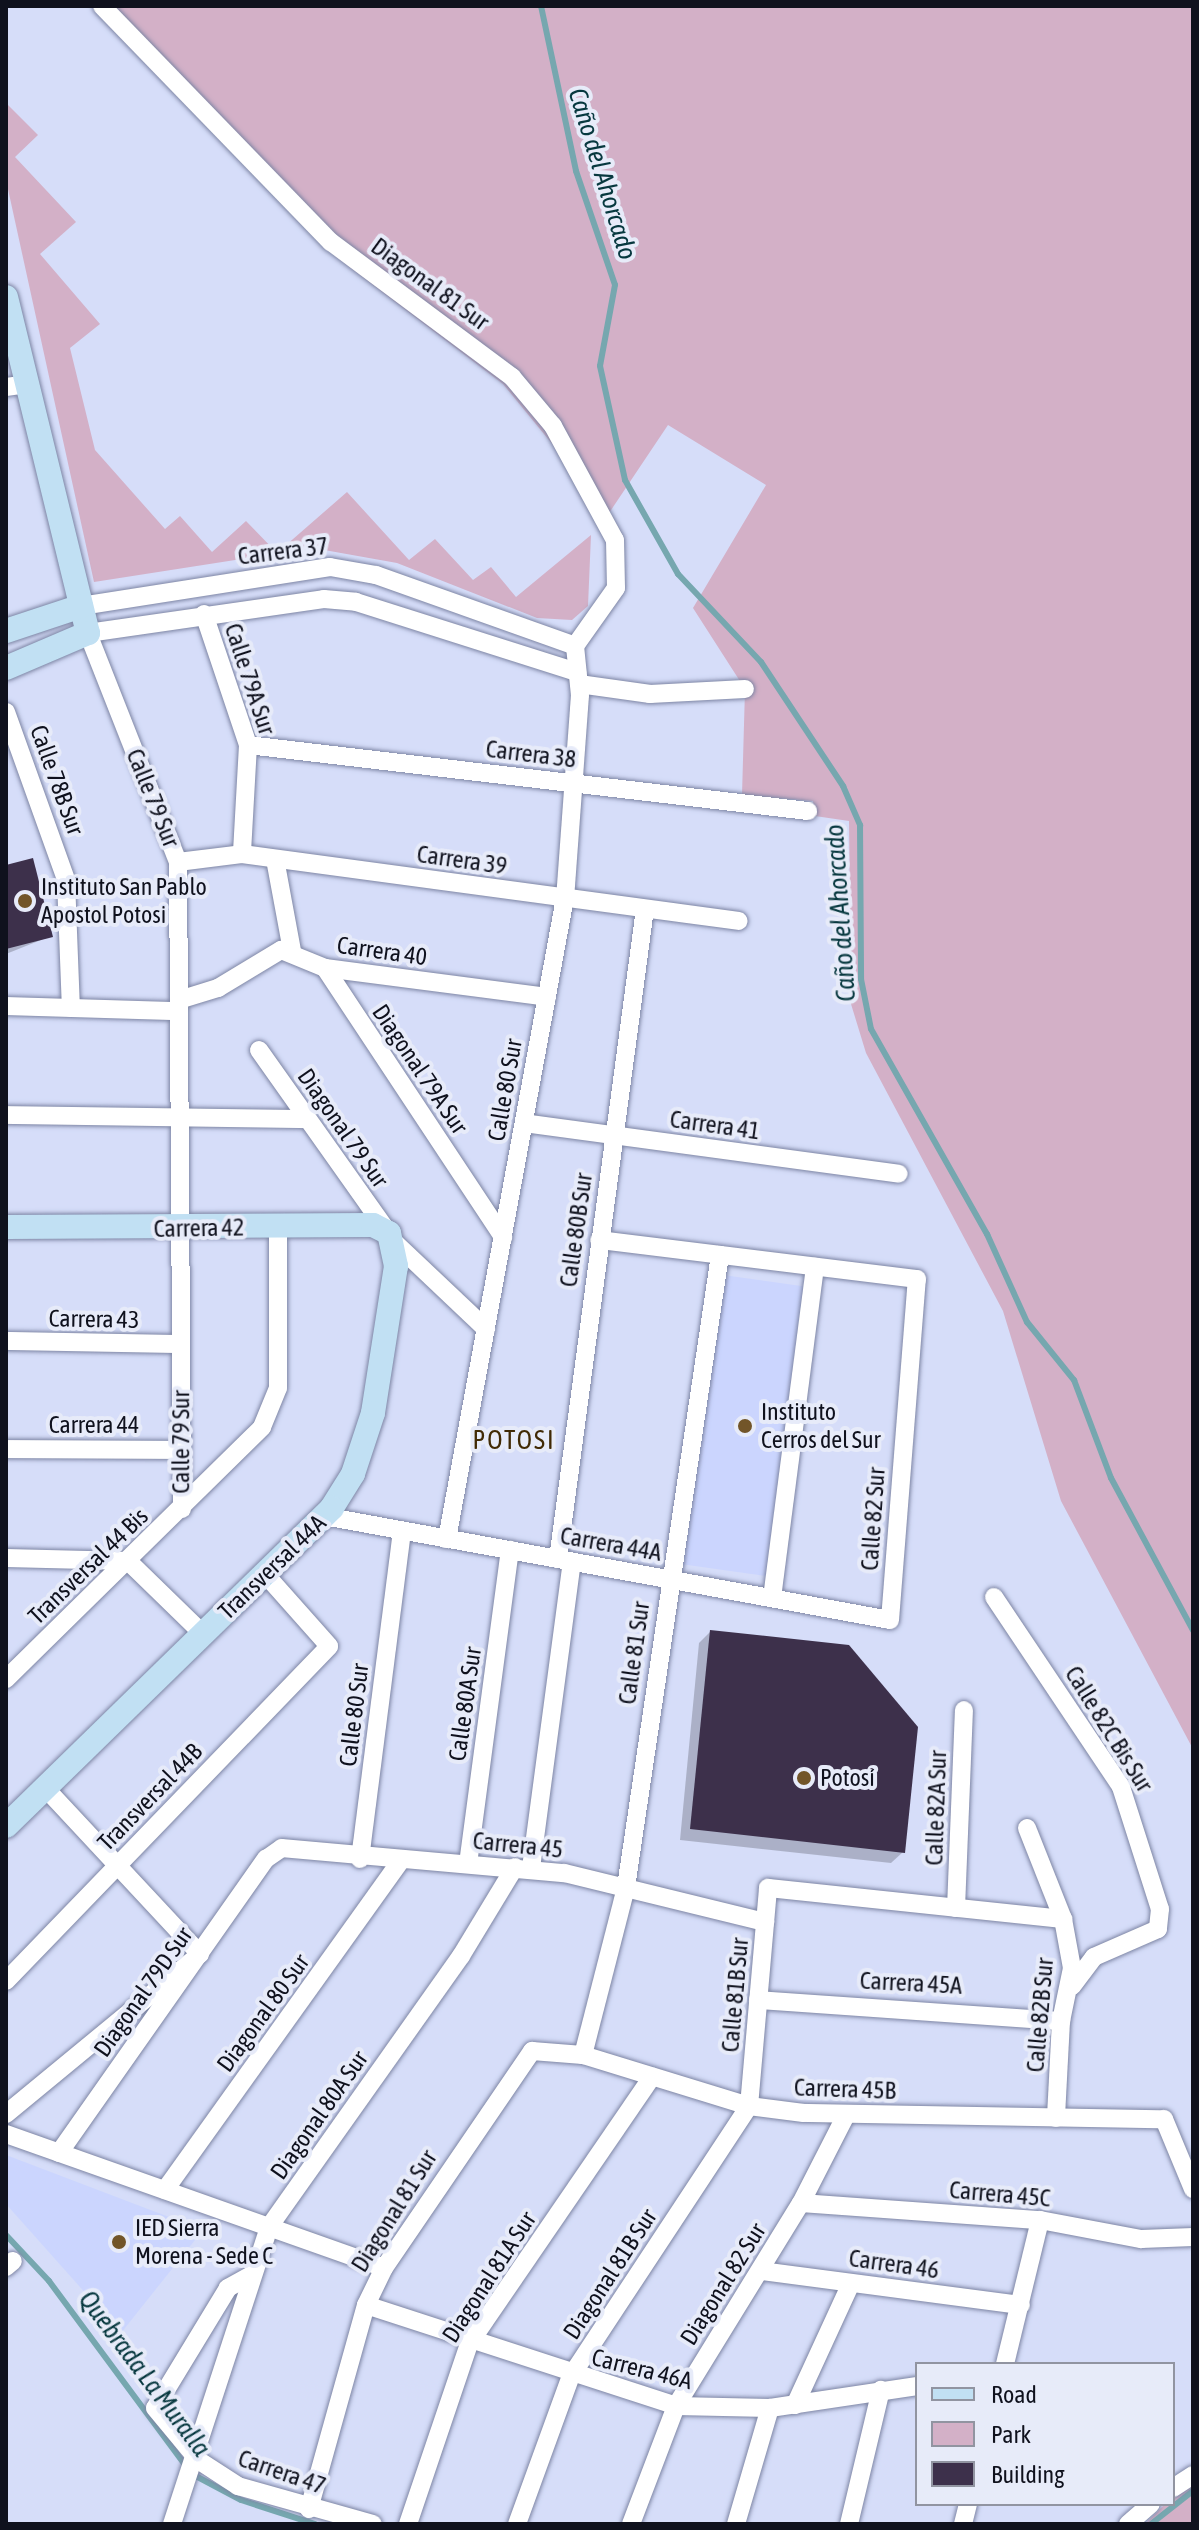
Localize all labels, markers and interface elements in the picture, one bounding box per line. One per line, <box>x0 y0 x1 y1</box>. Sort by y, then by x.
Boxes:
water label: Caño del Ahorcado <box>561 85 643 263</box>
street label: Diagonal 81 Sur <box>366 232 494 336</box>
street label: Carrera 37 <box>236 531 330 571</box>
street label: Calle 79A Sur <box>219 620 281 738</box>
street label: Calle 78B Sur <box>24 721 90 839</box>
street label: Carrera 38 <box>484 734 578 774</box>
street label: Calle 79 Sur <box>120 745 186 851</box>
water label: Caño del Ahorcado <box>819 823 863 1003</box>
street label: Carrera 39 <box>415 839 509 881</box>
place label: Instituto San Pablo Apostol Potosi <box>41 873 207 929</box>
marker: Instituto San Pablo Apostol Potosi <box>16 892 34 910</box>
street label: Carrera 40 <box>335 930 429 972</box>
street label: Diagonal 79A Sur <box>366 999 474 1139</box>
street label: Calle 80 Sur <box>482 1037 528 1143</box>
street label: Diagonal 79 Sur <box>292 1063 394 1193</box>
street label: Carrera 41 <box>668 1104 762 1146</box>
street label: Calle 80B Sur <box>554 1171 598 1289</box>
street label: Carrera 42 <box>153 1213 245 1243</box>
street label: Carrera 43 <box>48 1304 140 1334</box>
street label: Calle 79 Sur <box>167 1390 195 1494</box>
place label: Instituto Cerros del Sur <box>761 1398 881 1454</box>
street label: Carrera 44 <box>49 1411 139 1439</box>
marker: Instituto Cerros del Sur <box>736 1417 754 1435</box>
district label: POTOSI <box>472 1425 556 1457</box>
street label: Calle 82 Sur <box>855 1467 891 1571</box>
street label: Transversal 44 Bis <box>22 1502 154 1630</box>
street label: Transversal 44A <box>212 1509 332 1625</box>
street label: Carrera 44A <box>558 1521 664 1567</box>
street label: Calle 81 Sur <box>613 1600 655 1706</box>
street label: Calle 80A Sur <box>443 1645 487 1763</box>
street label: Calle 82C Bis Sur <box>1059 1661 1159 1797</box>
street label: Calle 80 Sur <box>333 1662 375 1768</box>
street label: Transversal 44B <box>92 1737 208 1857</box>
street label: Calle 82A Sur <box>920 1750 952 1866</box>
place label: Potosí <box>820 1764 875 1792</box>
marker: Potosí <box>795 1769 813 1787</box>
street label: Carrera 45 <box>471 1826 565 1864</box>
street label: Diagonal 79D Sur <box>88 1922 198 2062</box>
street label: Calle 81B Sur <box>716 1937 754 2053</box>
street label: Diagonal 80 Sur <box>211 1949 315 2077</box>
street label: Calle 82B Sur <box>1021 1957 1059 2073</box>
street label: Carrera 45A <box>859 1966 963 2000</box>
street label: Diagonal 80A Sur <box>264 2045 374 2185</box>
street label: Carrera 45B <box>794 2073 896 2105</box>
street label: Diagonal 81 Sur <box>345 2145 443 2277</box>
street label: Carrera 45C <box>948 2175 1052 2213</box>
street label: Diagonal 81B Sur <box>557 2203 663 2345</box>
street label: Diagonal 81A Sur <box>436 2206 542 2348</box>
place label: IED Sierra Morena - Sede C <box>135 2214 273 2270</box>
street label: Diagonal 82 Sur <box>674 2218 772 2350</box>
marker: IED Sierra Morena - Sede C <box>110 2233 128 2251</box>
street label: Carrera 46 <box>847 2243 941 2285</box>
water label: Quebrada La Muralla <box>72 2285 216 2463</box>
street label: Carrera 46A <box>589 2343 695 2395</box>
legend <box>915 2362 1175 2506</box>
text: Road <box>991 2381 1037 2408</box>
text: Park <box>991 2421 1031 2448</box>
street label: Carrera 47 <box>234 2444 330 2500</box>
text: Building <box>991 2461 1064 2488</box>

